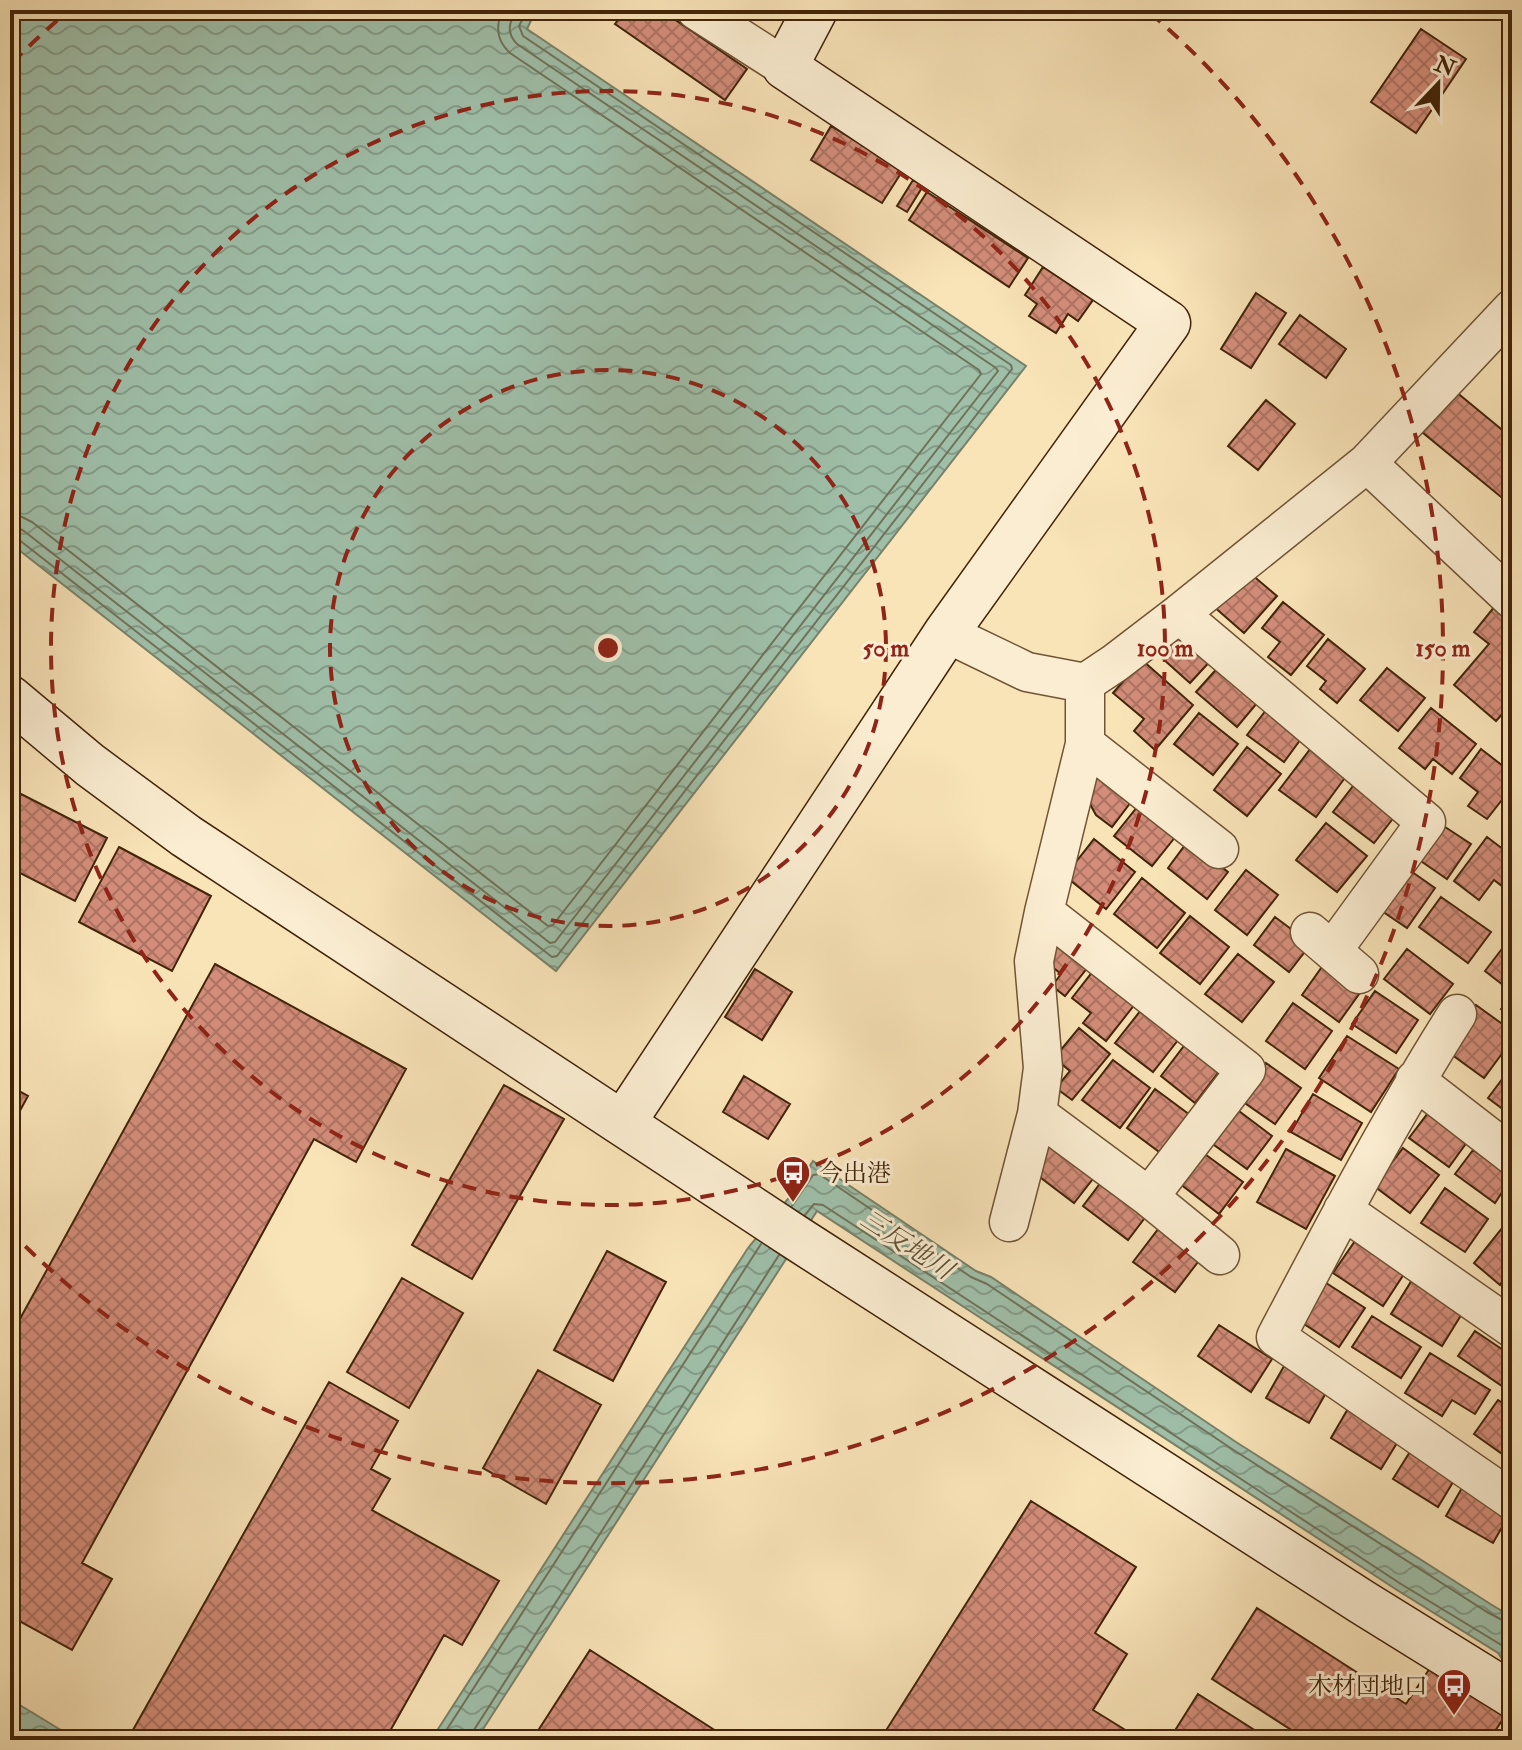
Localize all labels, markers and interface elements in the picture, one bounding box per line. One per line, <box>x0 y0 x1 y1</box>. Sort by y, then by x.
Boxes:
north arrow <box>1398 44 1478 124</box>
text: N <box>1430 49 1460 83</box>
text: 50 m <box>863 633 910 664</box>
text: 100 m <box>1137 633 1194 664</box>
text: 150 m <box>1416 633 1471 664</box>
centre of rings <box>594 634 622 662</box>
bus stop icon: 今出港 <box>774 1154 812 1204</box>
place label: 今出港 <box>819 1158 891 1189</box>
water label: 三反地川 <box>854 1203 961 1288</box>
bus stop icon: 木材団地口 <box>1435 1667 1473 1717</box>
place label: 木材団地口 <box>1308 1671 1428 1702</box>

